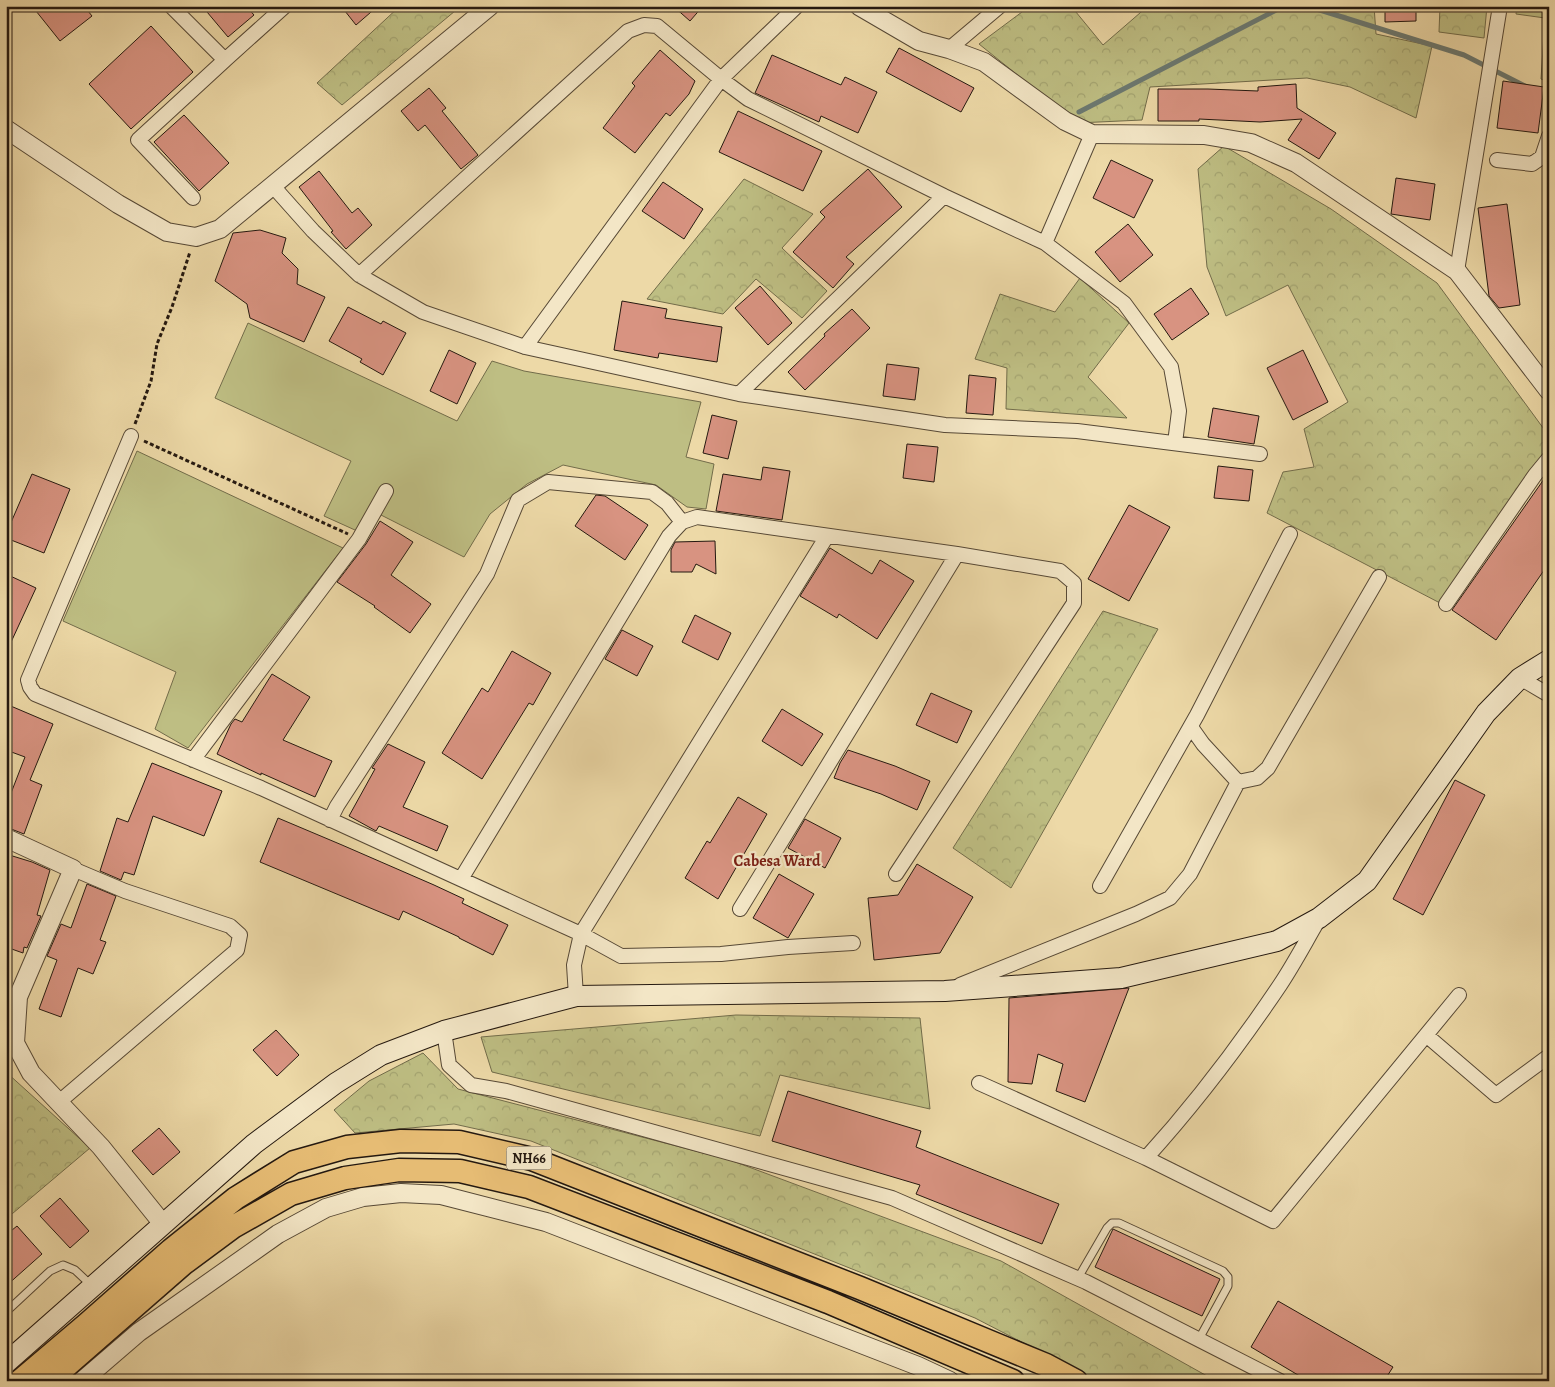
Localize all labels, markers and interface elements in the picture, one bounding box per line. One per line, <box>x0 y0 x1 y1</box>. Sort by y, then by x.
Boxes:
district label: Cabesa Ward <box>733 850 821 872</box>
road number: NH66 <box>506 1146 552 1170</box>

